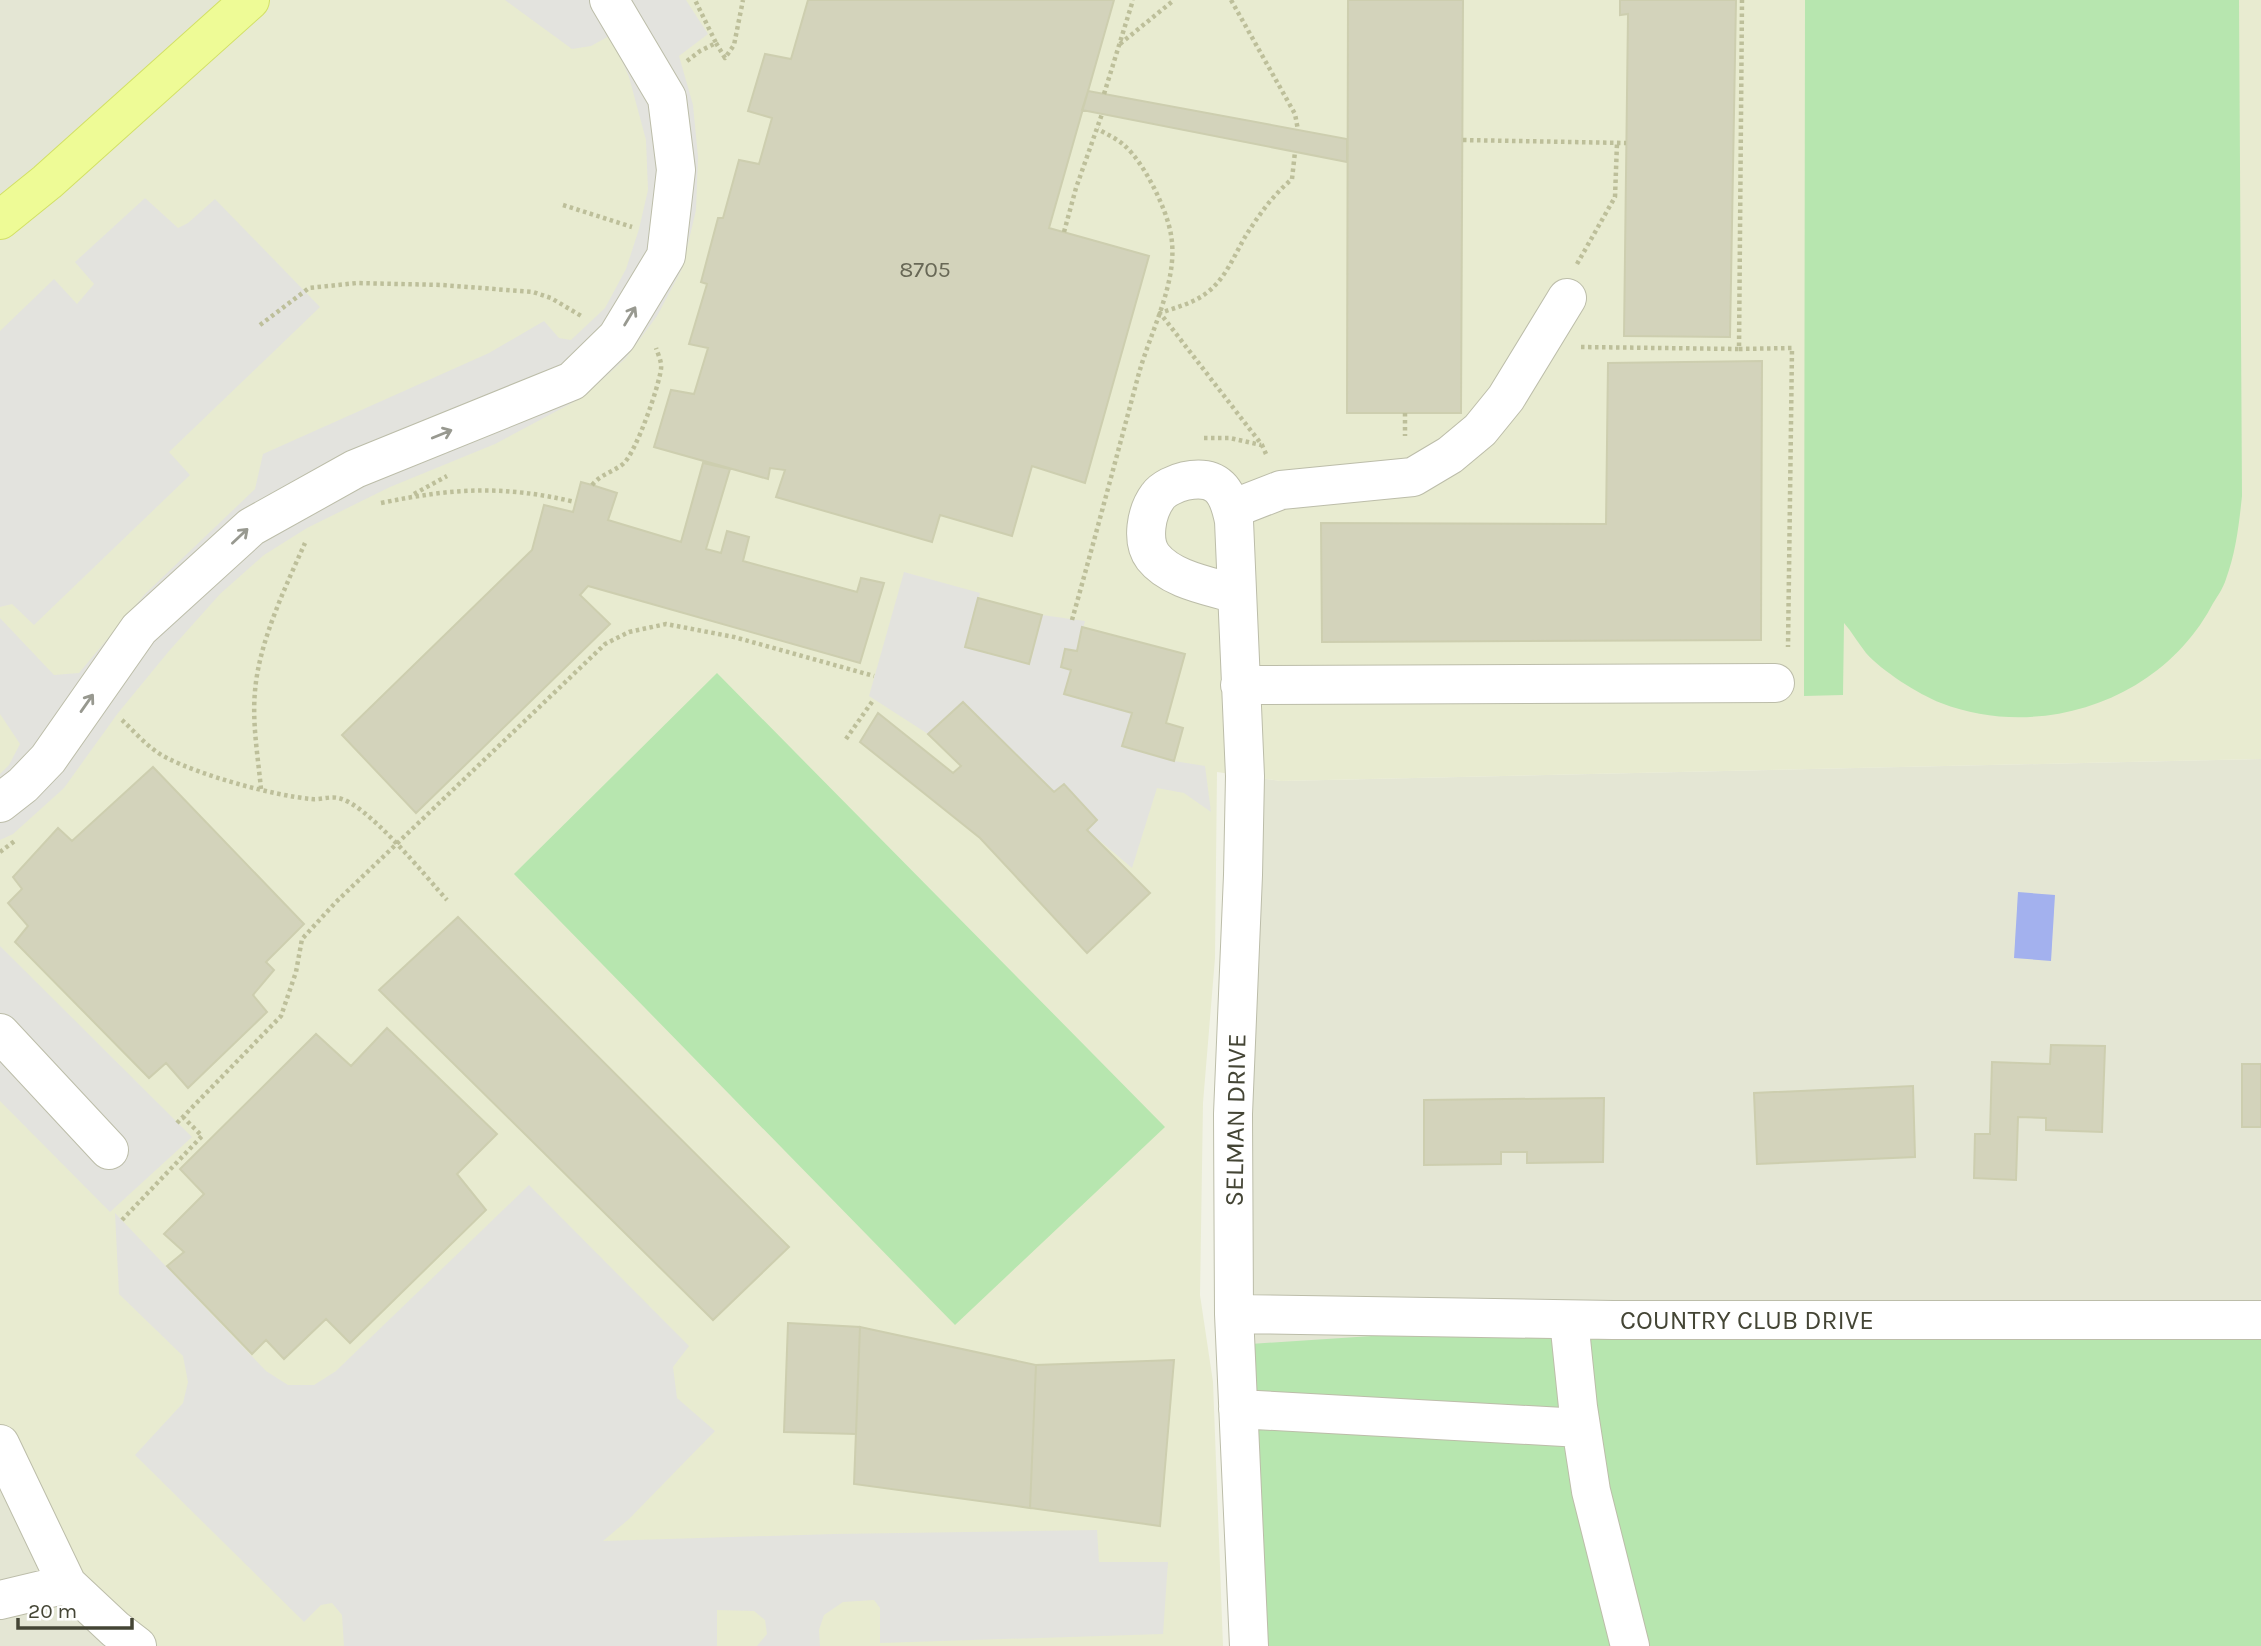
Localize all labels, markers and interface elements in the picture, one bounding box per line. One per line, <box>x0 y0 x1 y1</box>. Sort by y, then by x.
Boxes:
house number: 8705 <box>899 256 951 283</box>
one-way arrow <box>623 306 637 326</box>
one-way arrow <box>431 426 453 439</box>
one-way arrow <box>231 528 248 545</box>
one-way arrow <box>80 694 94 713</box>
street label: SELMAN DRIVE <box>1218 1033 1253 1207</box>
street label: COUNTRY CLUB DRIVE <box>1620 1305 1874 1336</box>
scale bar <box>18 1586 131 1630</box>
text: 20 m <box>28 1599 77 1623</box>

